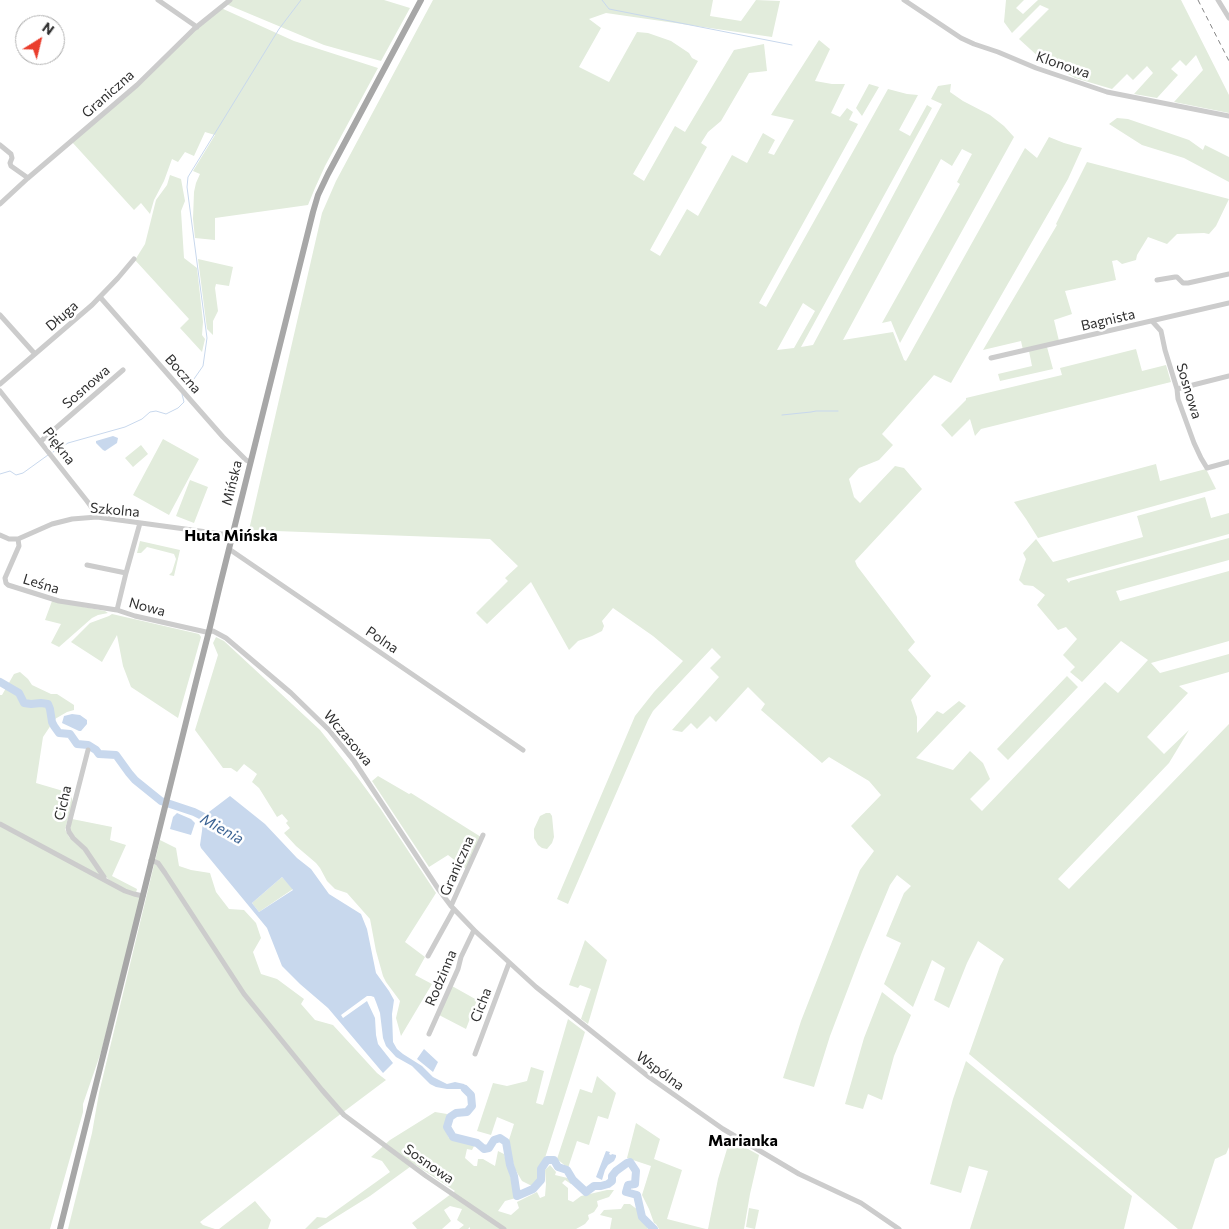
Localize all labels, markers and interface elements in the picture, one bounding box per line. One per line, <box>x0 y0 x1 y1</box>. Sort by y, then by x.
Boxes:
north arrow <box>15 15 65 65</box>
text: N <box>39 18 58 38</box>
street label: Klonowa <box>1034 48 1092 82</box>
street label: Graniczna <box>78 67 138 121</box>
street label: Długa <box>42 297 82 335</box>
street label: Bagnista <box>1079 306 1137 334</box>
street label: Boczna <box>161 351 205 397</box>
street label: Sosnowa <box>1173 361 1205 421</box>
street label: Sosnowa <box>59 362 113 412</box>
street label: Piękna <box>39 424 79 468</box>
street label: Mińska <box>218 459 246 507</box>
street label: Szkolna <box>90 499 140 521</box>
district label: Huta Mińska <box>184 526 278 546</box>
street label: Leśna <box>21 571 61 597</box>
street label: Nowa <box>127 594 167 620</box>
street label: Polna <box>362 623 402 657</box>
street label: Wczasowa <box>320 707 376 769</box>
street label: Cicha <box>51 784 75 822</box>
water label: Mienia <box>197 810 247 848</box>
street label: Graniczna <box>436 833 478 899</box>
street label: Rodzinna <box>422 947 460 1009</box>
street label: Cicha <box>467 985 495 1025</box>
street label: Wspólna <box>633 1048 687 1094</box>
district label: Marianka <box>708 1131 778 1151</box>
street label: Sosnowa <box>401 1141 457 1187</box>

